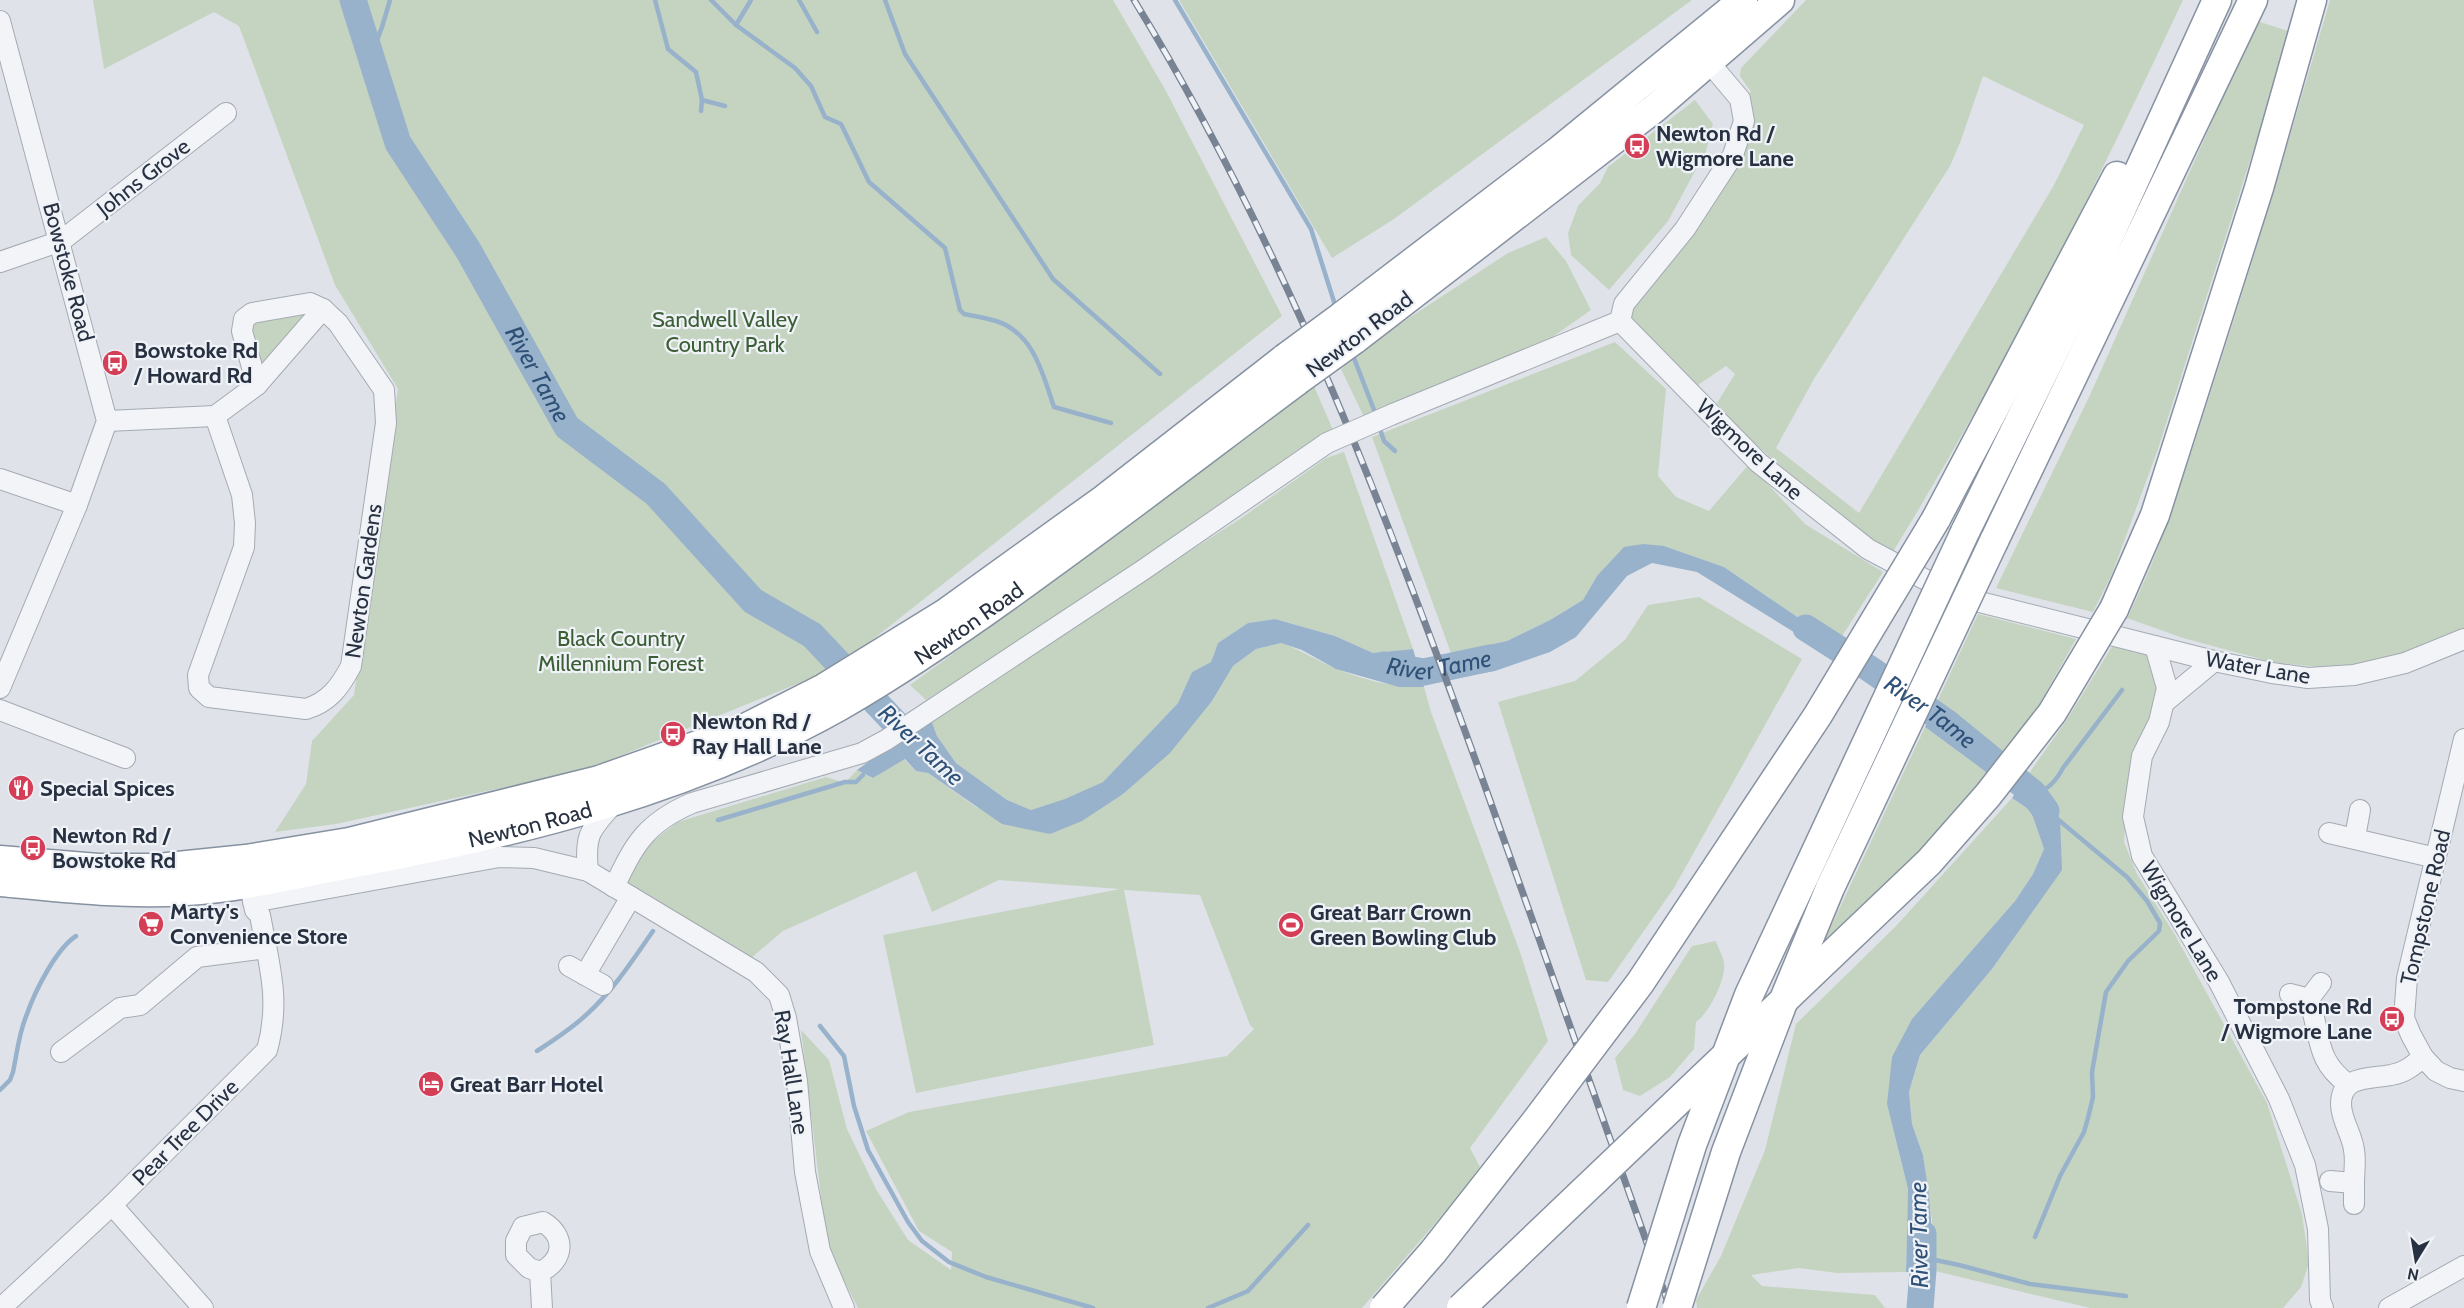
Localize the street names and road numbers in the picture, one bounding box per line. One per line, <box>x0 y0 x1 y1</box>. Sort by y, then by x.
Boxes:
street label: Johns Grove <box>91 133 195 223</box>
street label: Bowstoke Road <box>37 200 100 345</box>
street label: Newton Road <box>1301 285 1418 383</box>
street label: Wigmore Lane <box>1691 393 1809 506</box>
street label: Newton Gardens <box>339 502 388 660</box>
street label: Newton Road <box>909 576 1029 671</box>
street label: Water Lane <box>2203 645 2312 690</box>
street label: Newton Road <box>465 796 595 854</box>
street label: Tompstone Road <box>2395 827 2456 987</box>
street label: Wigmore Lane <box>2135 856 2228 986</box>
street label: Ray Hall Lane <box>768 1008 815 1136</box>
street label: Pear Tree Drive <box>127 1074 244 1191</box>

